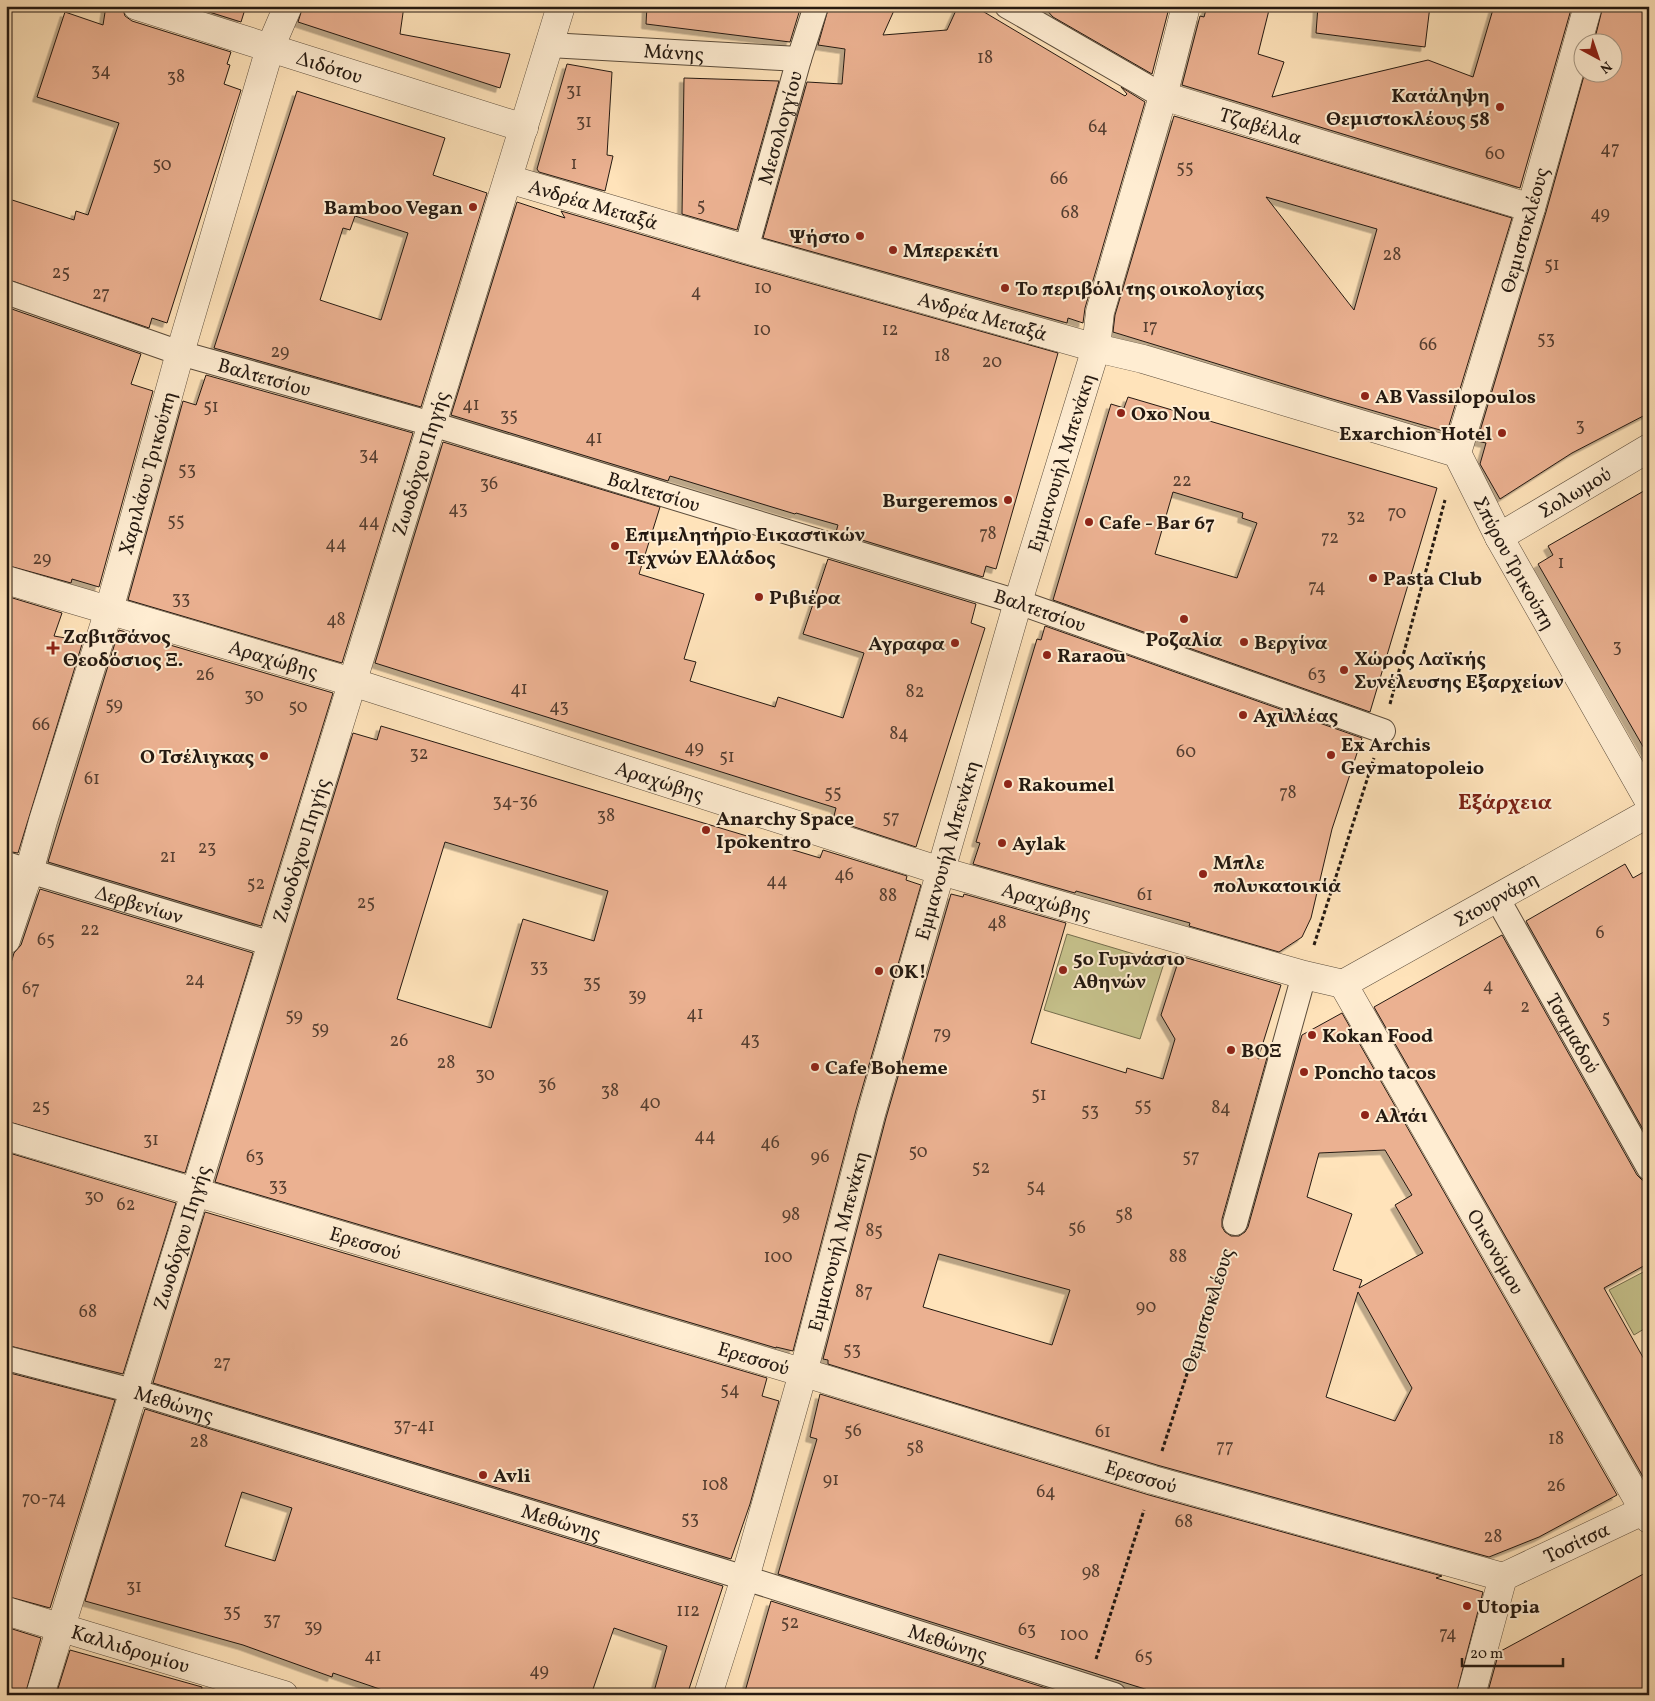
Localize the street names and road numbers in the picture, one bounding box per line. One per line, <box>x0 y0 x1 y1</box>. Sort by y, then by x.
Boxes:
street label: Μάνης <box>643 38 705 70</box>
street label: Διδότου <box>293 45 366 92</box>
street label: Μεσολογγίου <box>753 68 811 188</box>
street label: Τζαβέλλα <box>1215 102 1305 153</box>
street label: Θεμιστοκλέους <box>1495 164 1557 297</box>
street label: Ανδρέα Μεταξά <box>525 174 661 238</box>
street label: Ανδρέα Μεταξά <box>914 286 1050 349</box>
street label: Βαλτετσίου <box>214 352 314 405</box>
street label: Εμμανουήλ Μπενάκη <box>1022 370 1103 556</box>
street label: Χαριλάου Τρικούπη <box>113 388 185 558</box>
street label: Ζωοδόχου Πηγής <box>386 388 457 540</box>
street label: Σολωμού <box>1534 461 1617 526</box>
street label: Βαλτετσίου <box>603 466 703 521</box>
street label: Σπύρου Τρικούπη <box>1465 492 1561 636</box>
street label: Βαλτετσίου <box>990 583 1089 641</box>
street label: Αραχώβης <box>225 634 321 687</box>
street label: Αραχώβης <box>611 755 707 810</box>
street label: Εμμανουήλ Μπενάκη <box>910 757 988 944</box>
street label: Ζωοδόχου Πηγής <box>267 775 338 927</box>
street label: Στουρνάρη <box>1449 866 1544 935</box>
street label: Αραχώβης <box>998 877 1094 929</box>
street label: Δερβενίων <box>91 880 186 932</box>
street label: Τσαμαδού <box>1538 989 1605 1079</box>
street label: Εμμανουήλ Μπενάκη <box>802 1148 877 1335</box>
street label: Ζωοδόχου Πηγής <box>148 1162 219 1314</box>
street label: Οικονόμου <box>1459 1204 1530 1300</box>
street label: Ερεσσού <box>326 1221 404 1269</box>
street label: Θεμιστοκλέους <box>1176 1245 1242 1377</box>
street label: Ερεσσού <box>714 1336 793 1384</box>
street label: Μεθώνης <box>130 1380 217 1431</box>
street label: Ερεσσού <box>1101 1454 1180 1502</box>
street label: Μεθώνης <box>517 1498 604 1549</box>
street label: Τοσίτσα <box>1540 1517 1615 1572</box>
street label: Μεθώνης <box>904 1618 991 1670</box>
street label: Καλλιδρομίου <box>67 1619 192 1682</box>

